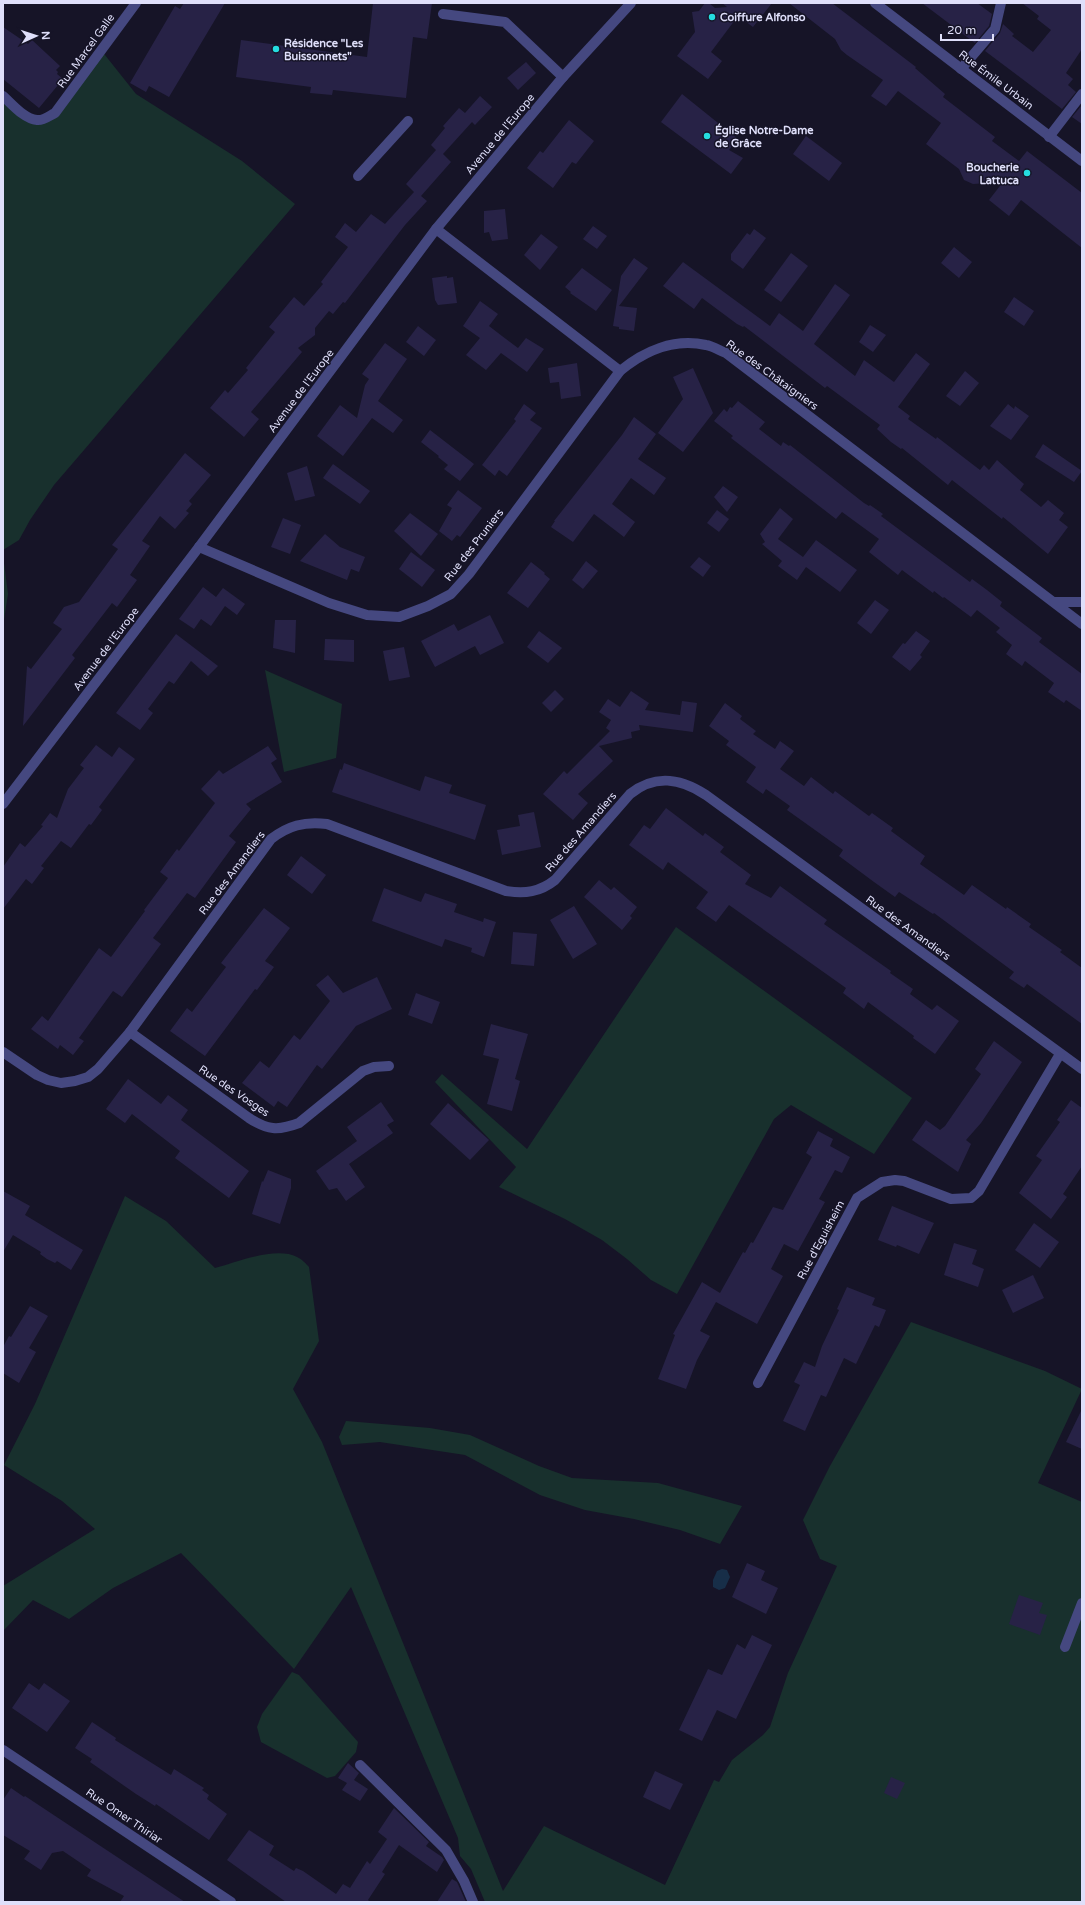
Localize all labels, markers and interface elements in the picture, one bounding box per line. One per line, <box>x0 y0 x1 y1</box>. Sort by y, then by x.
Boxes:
street label: Rue Marcel Galle <box>55 11 117 91</box>
place label: Coiffure Alfonso <box>720 11 806 24</box>
marker: Coiffure Alfonso <box>707 12 717 22</box>
north arrow <box>16 16 56 56</box>
scale bar <box>941 16 993 42</box>
text: 20 m <box>947 23 976 37</box>
text: N <box>39 31 52 40</box>
place label: Résidence "Les Buissonnets" <box>284 37 364 63</box>
marker: Résidence "Les Buissonnets" <box>271 44 281 54</box>
street label: Rue Émile Urbain <box>956 47 1037 112</box>
street label: Avenue de l'Europe <box>463 91 537 177</box>
place label: Église Notre-Dame de Grâce <box>715 123 814 150</box>
marker: Église Notre-Dame de Grâce <box>702 131 712 141</box>
place label: Boucherie Lattuca <box>966 161 1020 187</box>
marker: Boucherie Lattuca <box>1022 168 1032 178</box>
street label: Rue des Châtaigniers <box>723 337 821 413</box>
street label: Avenue de l'Europe <box>265 347 337 435</box>
street label: Rue des Pruniers <box>442 506 506 584</box>
street label: Avenue de l'Europe <box>70 605 142 693</box>
street label: Rue des Amandiers <box>543 789 619 875</box>
street label: Rue des Amandiers <box>196 829 268 917</box>
street label: Rue des Amandiers <box>863 893 953 963</box>
street label: Rue des Vosges <box>196 1063 272 1119</box>
street label: Rue d'Eguisheim <box>795 1198 847 1282</box>
street label: Rue Omer Thiriar <box>83 1786 165 1847</box>

